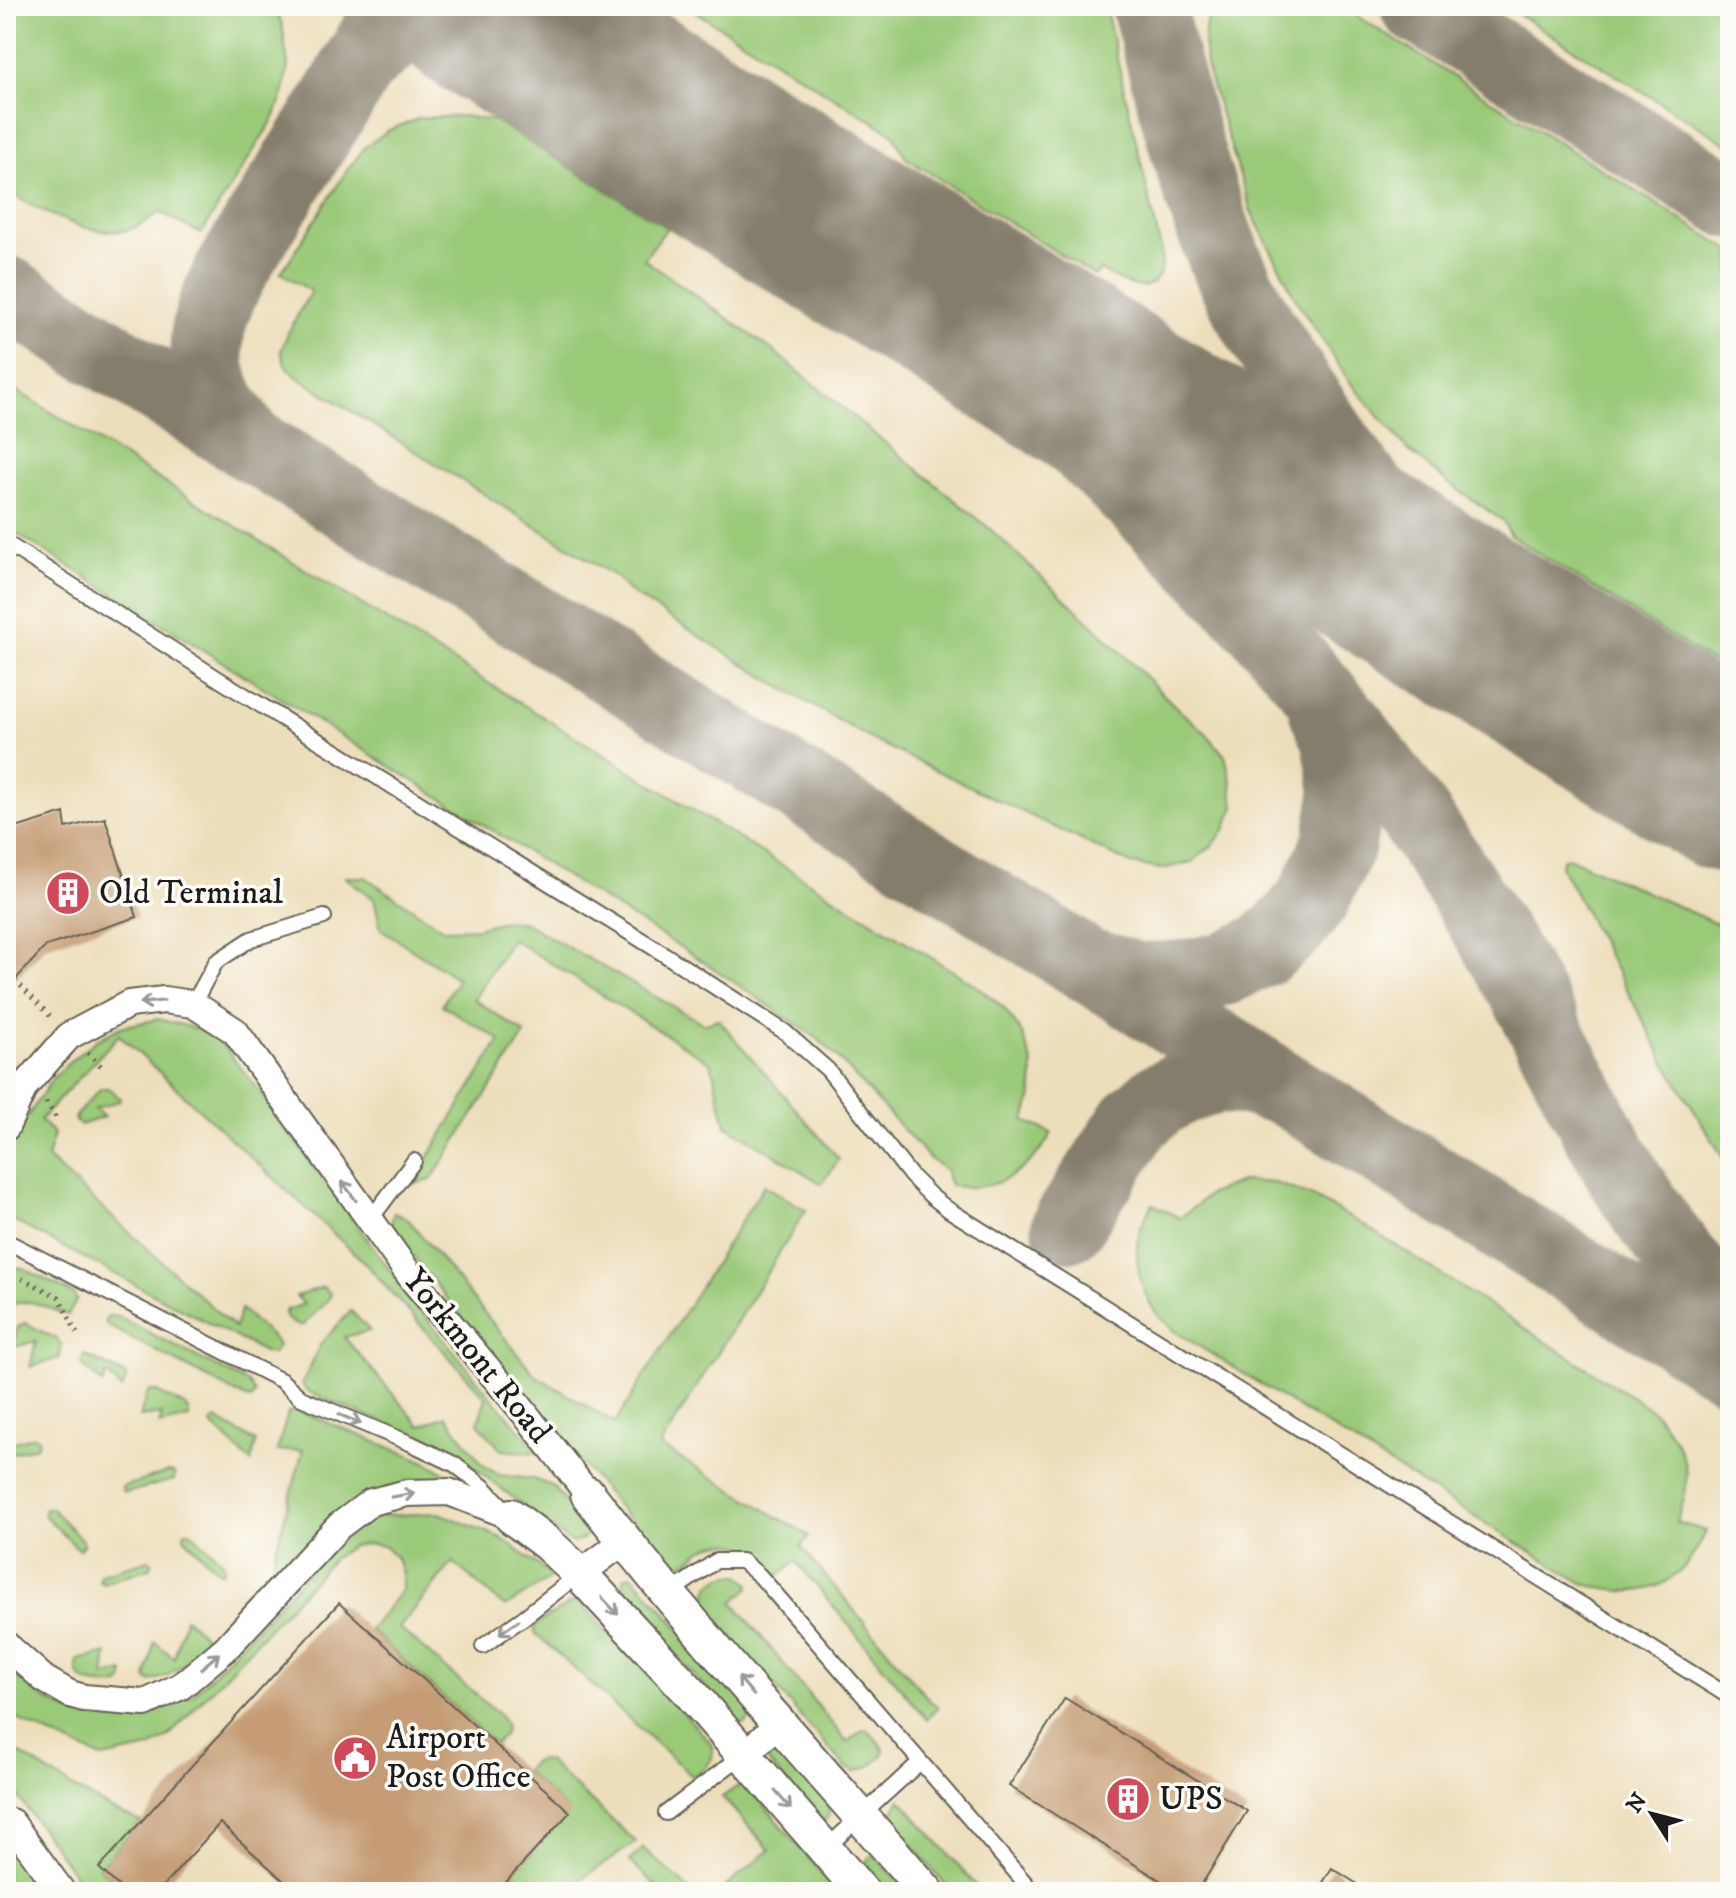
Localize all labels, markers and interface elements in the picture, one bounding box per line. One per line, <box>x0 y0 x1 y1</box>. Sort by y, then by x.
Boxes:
building icon: Old Terminal <box>44 869 92 917</box>
place label: Old Terminal <box>99 872 284 914</box>
one-way arrow <box>139 994 166 1009</box>
one-way arrow <box>341 1181 357 1203</box>
street label: Yorkmont Road <box>394 1260 560 1452</box>
one-way arrow <box>337 1412 362 1427</box>
one-way arrow <box>390 1487 416 1502</box>
one-way arrow <box>600 1596 619 1616</box>
one-way arrow <box>499 1619 521 1635</box>
one-way arrow <box>200 1653 221 1671</box>
one-way arrow <box>737 1676 755 1696</box>
place label: Airport Post Office <box>386 1717 530 1798</box>
public building icon: Airport Post Office <box>331 1734 379 1782</box>
north arrow <box>1612 1774 1692 1854</box>
building icon: UPS <box>1104 1775 1152 1823</box>
place label: UPS <box>1159 1778 1223 1820</box>
text: N <box>1621 1788 1653 1818</box>
one-way arrow <box>773 1789 791 1809</box>

